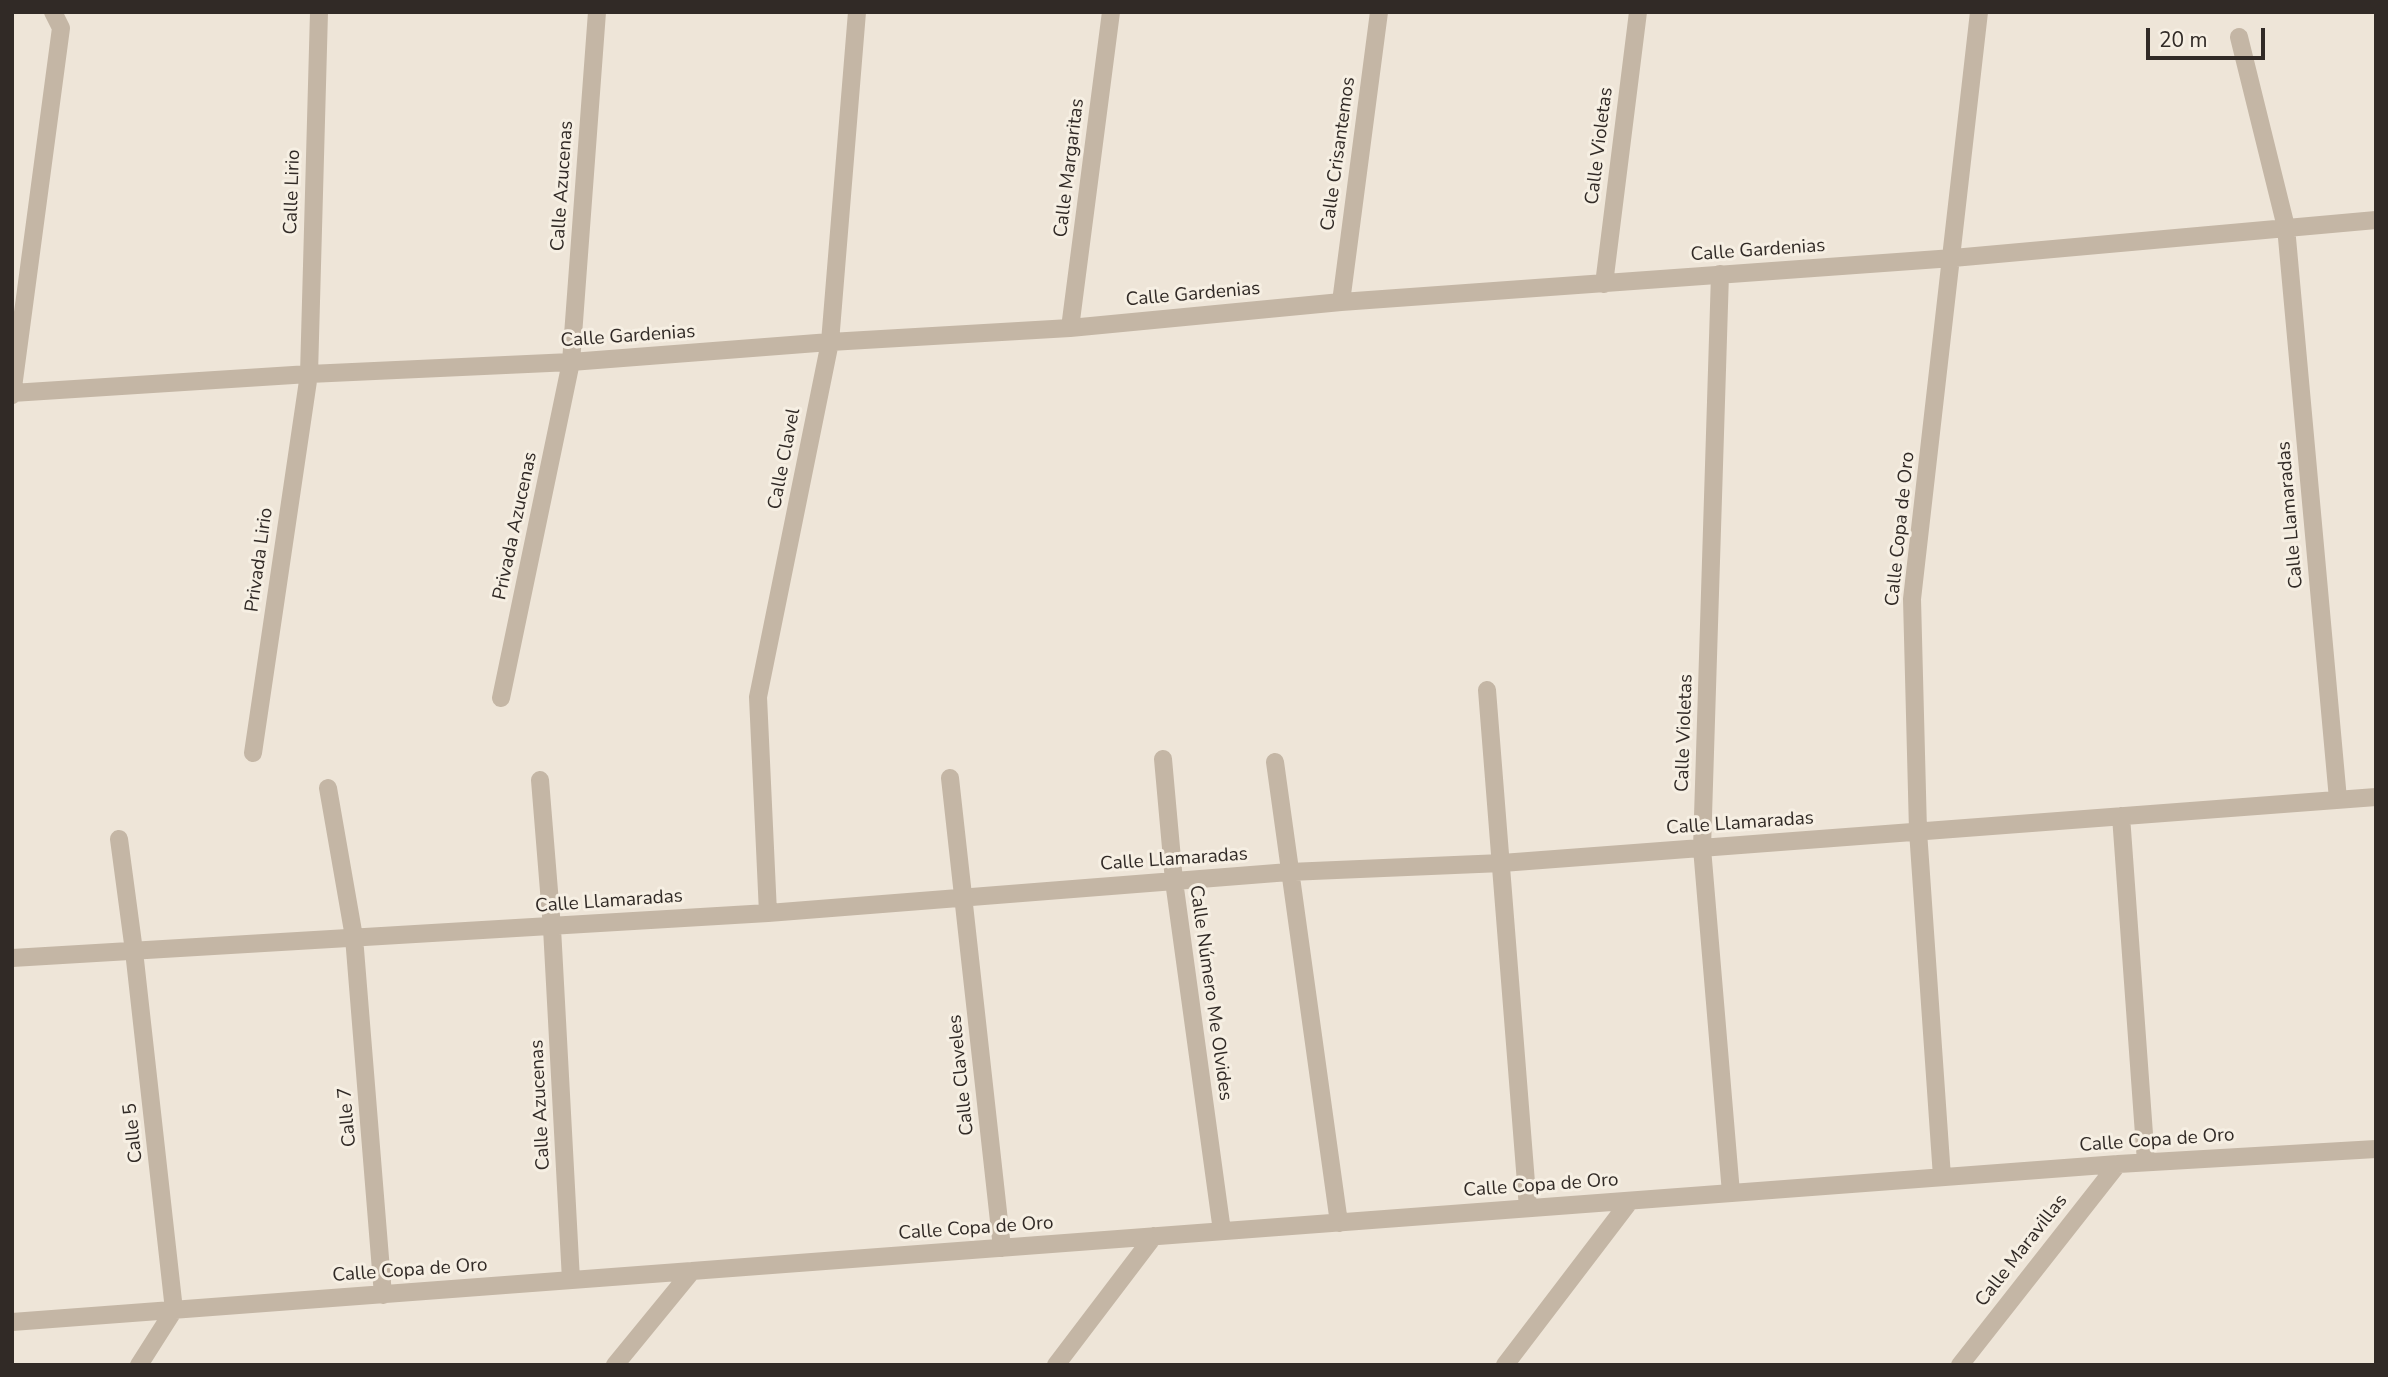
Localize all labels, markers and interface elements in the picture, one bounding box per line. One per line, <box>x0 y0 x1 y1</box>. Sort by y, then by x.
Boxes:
scale bar <box>2150 14 2269 58</box>
text: 20 m <box>2159 26 2208 54</box>
street label: Calle Crisantemos <box>1317 76 1361 232</box>
street label: Calle Violetas <box>1581 86 1619 206</box>
street label: Calle Margaritas <box>1050 97 1090 239</box>
street label: Calle Azucenas <box>547 120 579 252</box>
street label: Calle Lirio <box>280 149 306 235</box>
street label: Calle Gardenias <box>1690 235 1826 267</box>
street label: Calle Gardenias <box>1125 278 1261 312</box>
street label: Calle Gardenias <box>560 321 696 353</box>
street label: Calle Clavel <box>764 407 806 511</box>
street label: Calle Llamaradas <box>2273 440 2309 590</box>
street label: Privada Azucenas <box>489 450 543 602</box>
street label: Calle Copa de Oro <box>1882 451 1920 607</box>
street label: Privada Lirio <box>241 506 279 614</box>
street label: Calle Violetas <box>1672 674 1698 792</box>
street label: Calle Llamaradas <box>1665 807 1815 841</box>
street label: Calle Llamaradas <box>1099 843 1249 877</box>
street label: Calle Número Me Olvides <box>1184 884 1236 1102</box>
street label: Calle Llamaradas <box>534 885 684 919</box>
street label: Calle Claveles <box>944 1013 980 1137</box>
street label: Calle Azucenas <box>526 1039 556 1171</box>
street label: Calle 7 <box>334 1086 362 1148</box>
street label: Calle 5 <box>120 1102 148 1164</box>
street label: Calle Copa de Oro <box>2079 1124 2235 1158</box>
street label: Calle Copa de Oro <box>1463 1169 1619 1203</box>
street label: Calle Maravillas <box>1971 1190 2073 1312</box>
street label: Calle Copa de Oro <box>898 1212 1054 1246</box>
street label: Calle Copa de Oro <box>332 1254 488 1288</box>

